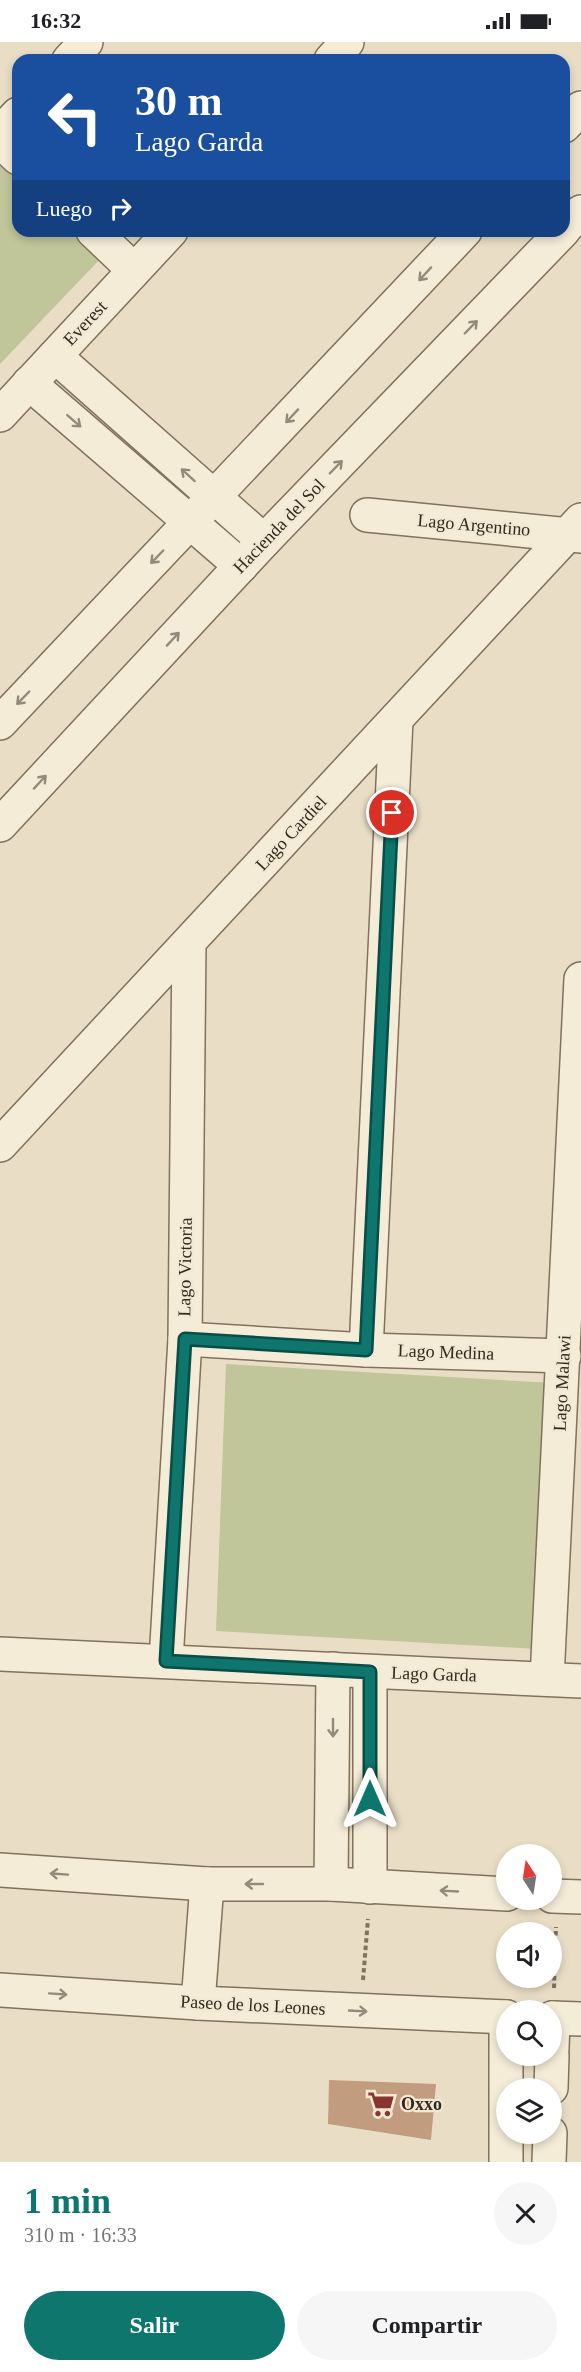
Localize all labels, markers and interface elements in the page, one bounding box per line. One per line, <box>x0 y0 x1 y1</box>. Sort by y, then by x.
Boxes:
text: 16:32 <box>30 8 81 33</box>
icon: left <box>36 78 114 156</box>
text: 30 m <box>135 78 223 124</box>
text: Lago Garda <box>135 127 263 157</box>
icon: right <box>104 192 137 225</box>
text: Luego <box>36 196 92 221</box>
one-way arrow <box>418 266 432 281</box>
street label: Everest <box>59 296 111 350</box>
one-way arrow <box>464 319 478 334</box>
one-way arrow <box>284 408 299 423</box>
one-way arrow <box>66 414 81 428</box>
one-way arrow <box>329 460 343 475</box>
one-way arrow <box>181 468 196 482</box>
street label: Hacienda del Sol <box>229 475 329 577</box>
street label: Lago Argentino <box>417 510 531 540</box>
one-way arrow <box>151 549 165 564</box>
one-way arrow <box>166 632 180 647</box>
one-way arrow <box>16 691 30 706</box>
one-way arrow <box>33 775 47 790</box>
pin <box>366 787 417 838</box>
street label: Lago Cardiel <box>251 792 331 874</box>
icon: arrive <box>375 796 408 829</box>
street label: Lago Victoria <box>174 1217 196 1317</box>
street label: Lago Malawi <box>549 1334 575 1432</box>
street label: Lago Medina <box>397 1340 495 1364</box>
street label: Lago Garda <box>391 1663 477 1685</box>
one-way arrow <box>327 1717 339 1737</box>
position arrow <box>338 1767 402 1831</box>
north arrow <box>496 1844 562 1910</box>
map controls <box>496 1844 562 2144</box>
one-way arrow <box>50 1868 70 1879</box>
one-way arrow <box>244 1878 264 1890</box>
one-way arrow <box>439 1885 459 1896</box>
button: sound <box>496 1922 562 1988</box>
one-way arrow <box>48 1989 68 2000</box>
street label: Paseo de los Leones <box>180 1991 326 2019</box>
button: search <box>496 2000 562 2066</box>
one-way arrow <box>347 2005 367 2016</box>
button: layers <box>496 2078 562 2144</box>
supermarket icon: Oxxo <box>366 2089 396 2119</box>
place label: Oxxo <box>401 2094 442 2114</box>
text: 1 min <box>24 2181 111 2221</box>
button: close <box>494 2182 557 2245</box>
text: 310 m · 16:33 <box>24 2224 137 2246</box>
button: Salir <box>24 2291 285 2360</box>
button: Compartir <box>297 2291 557 2360</box>

